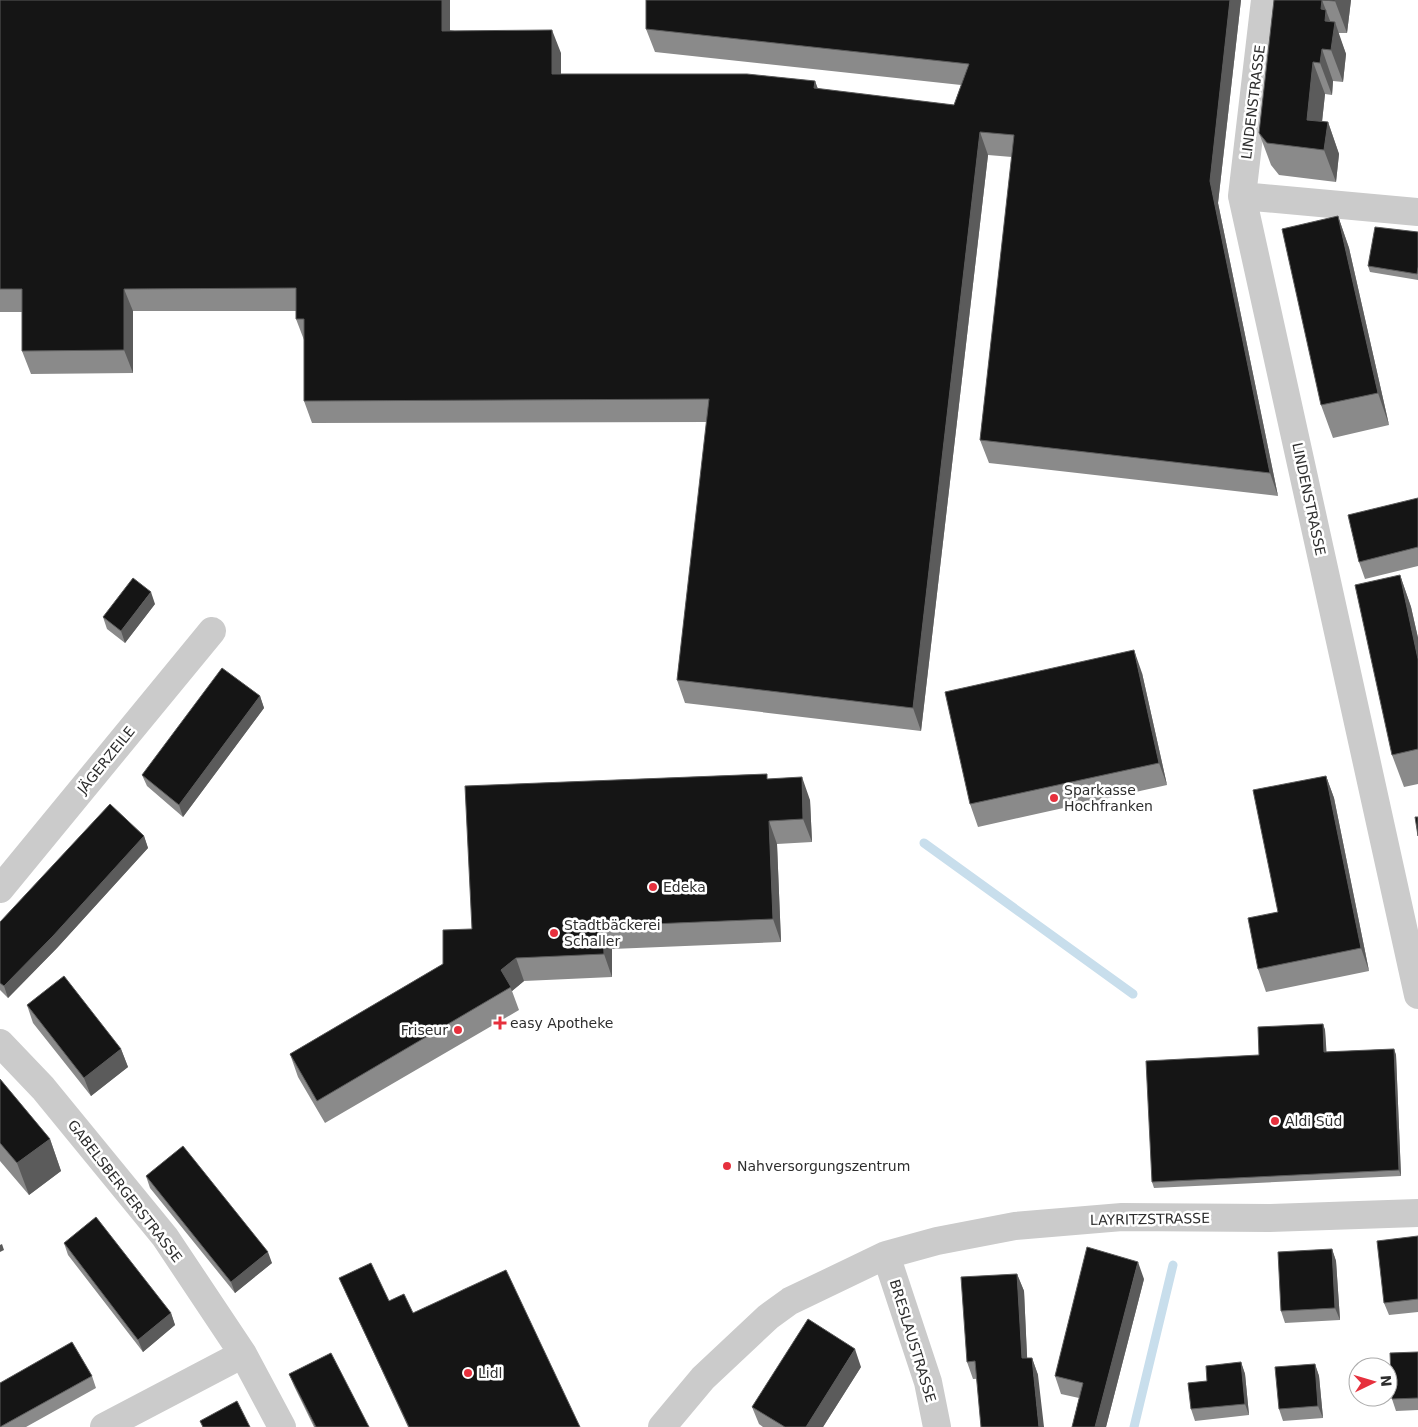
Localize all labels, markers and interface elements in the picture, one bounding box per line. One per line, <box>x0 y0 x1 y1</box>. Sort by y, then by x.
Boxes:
street label: LINDENSTRASSE <box>1238 44 1268 160</box>
street label: LINDENSTRASSE <box>1289 441 1329 557</box>
street label: JÄGERZEILE <box>73 723 138 798</box>
place label: Sparkasse Hochfranken <box>1064 782 1153 814</box>
marker: Sparkasse Hochfranken <box>1048 792 1060 804</box>
place label: Edeka <box>663 879 706 895</box>
marker: Edeka <box>647 881 659 893</box>
place label: Stadtbäckerei Schaller <box>564 917 661 949</box>
marker: Stadtbäckerei Schaller <box>548 927 560 939</box>
place label: easy Apotheke <box>510 1015 613 1031</box>
marker: easy Apotheke <box>494 1017 506 1029</box>
place label: Friseur <box>401 1022 448 1038</box>
marker: Friseur <box>452 1024 464 1036</box>
place label: Aldi Süd <box>1285 1113 1342 1129</box>
marker: Aldi Süd <box>1269 1115 1281 1127</box>
street label: GABELSBERGERSTRASSE <box>65 1117 185 1265</box>
place label: Nahversorgungszentrum <box>737 1158 910 1174</box>
marker: Nahversorgungszentrum <box>721 1160 733 1172</box>
street label: LAYRITZSTRASSE <box>1090 1210 1210 1228</box>
street label: BRESLAUSTRASSE <box>887 1278 939 1404</box>
north arrow <box>1348 1357 1398 1407</box>
place label: Lidl <box>478 1365 502 1381</box>
marker: Lidl <box>462 1367 474 1379</box>
text: N <box>1377 1374 1394 1387</box>

